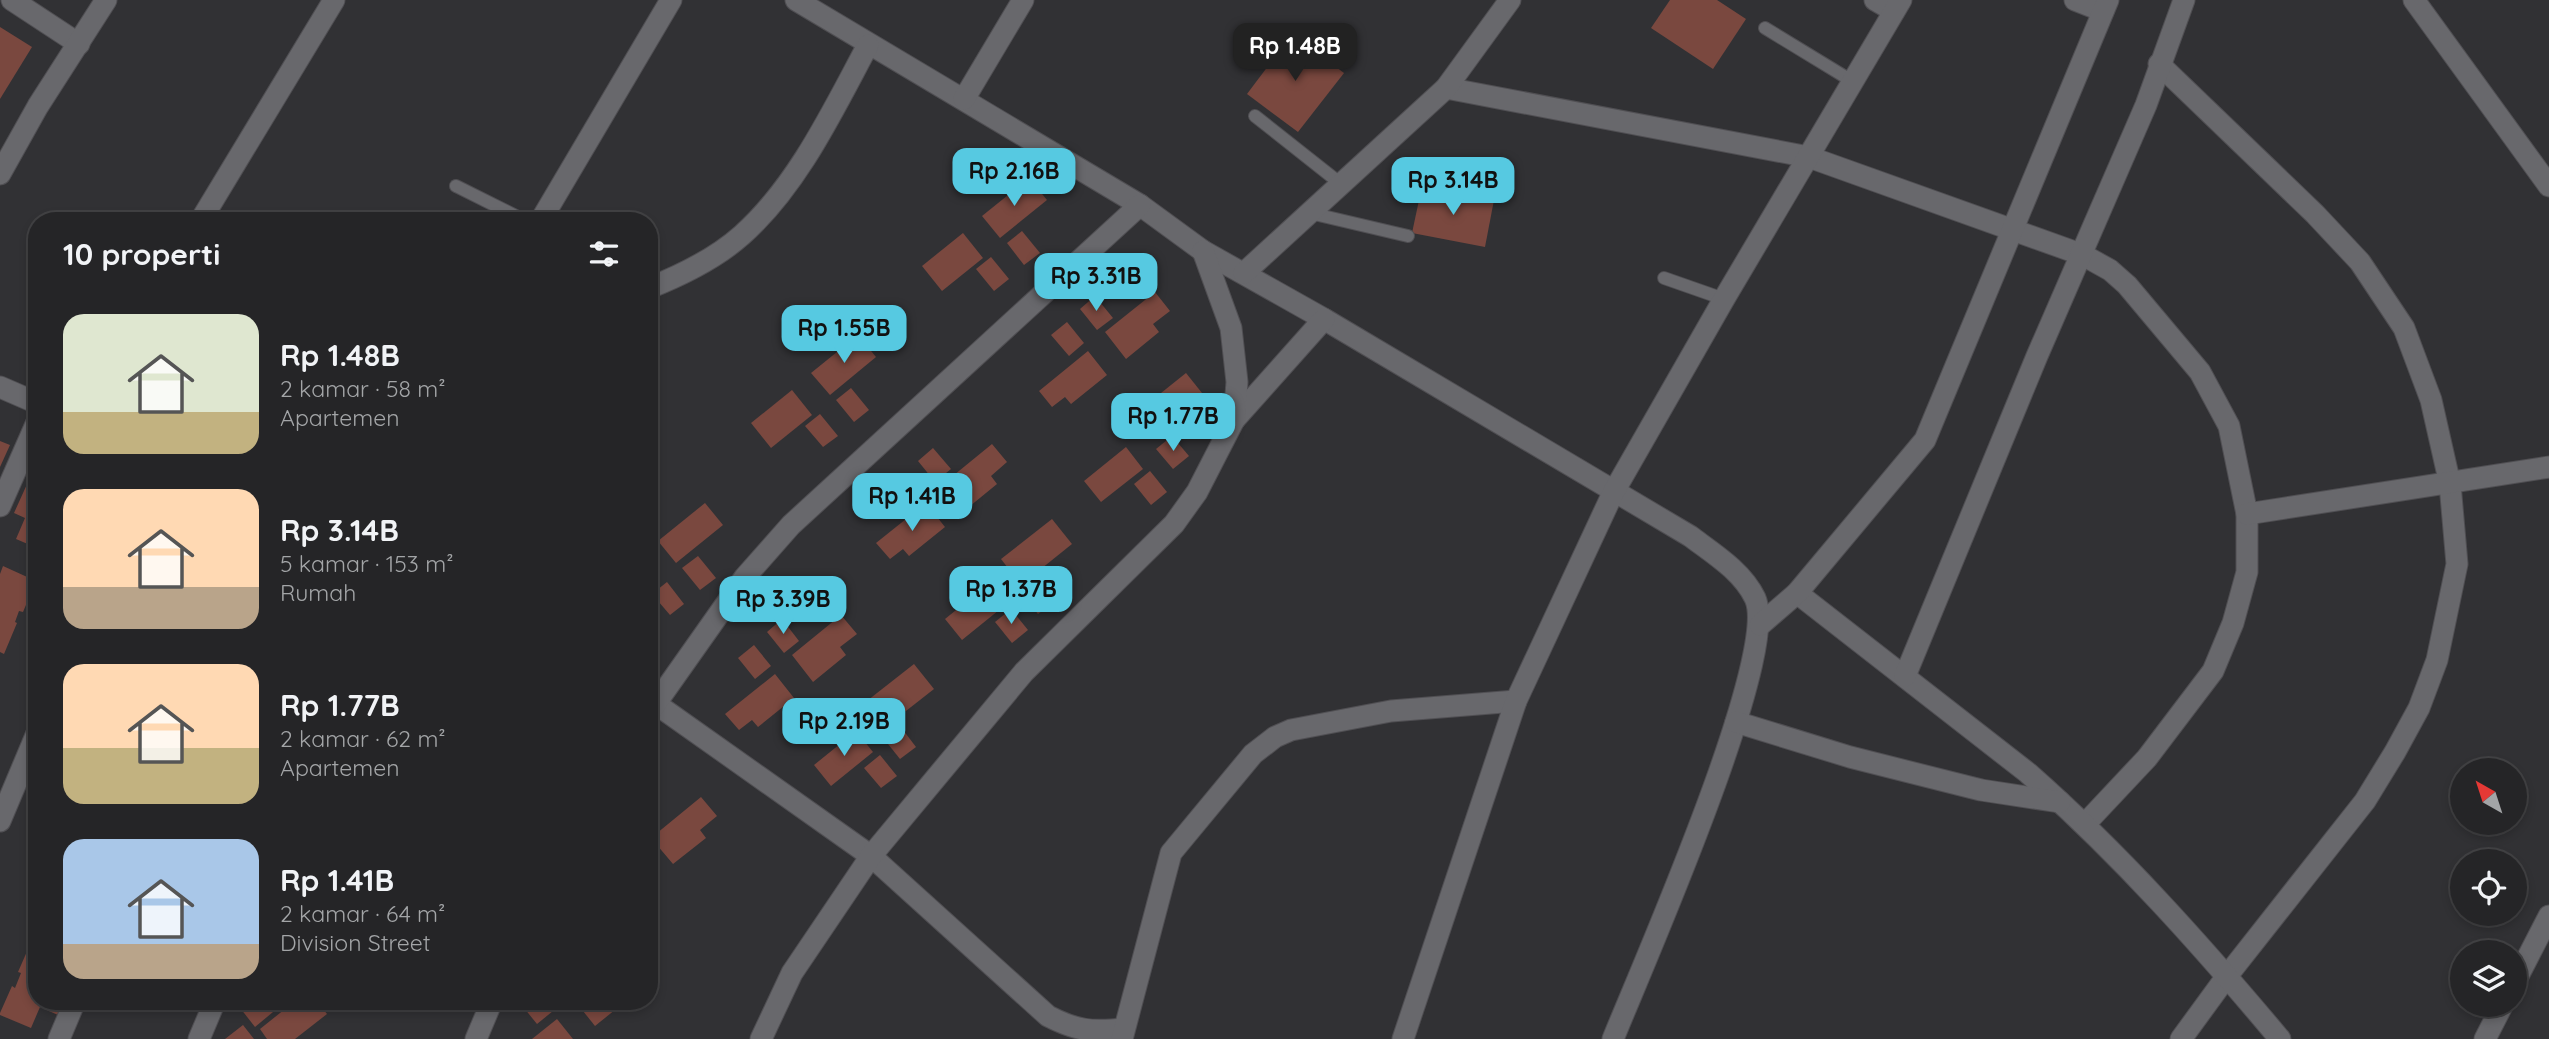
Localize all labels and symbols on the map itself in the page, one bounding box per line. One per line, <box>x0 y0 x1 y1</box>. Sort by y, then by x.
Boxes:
pin: Rp 1.48B <box>1223 24 1367 83</box>
pin: Rp 2.16B <box>942 148 1086 208</box>
pin: Rp 3.14B <box>1381 158 1525 217</box>
pin: Rp 3.31B <box>1024 254 1168 313</box>
pin: Rp 1.55B <box>772 306 916 365</box>
pin: Rp 1.77B <box>1101 393 1245 453</box>
pin: Rp 1.41B <box>840 474 984 533</box>
pin: Rp 1.37B <box>939 566 1083 626</box>
pin: Rp 3.39B <box>711 576 855 636</box>
pin: Rp 2.19B <box>772 698 916 758</box>
north arrow <box>2450 758 2527 835</box>

